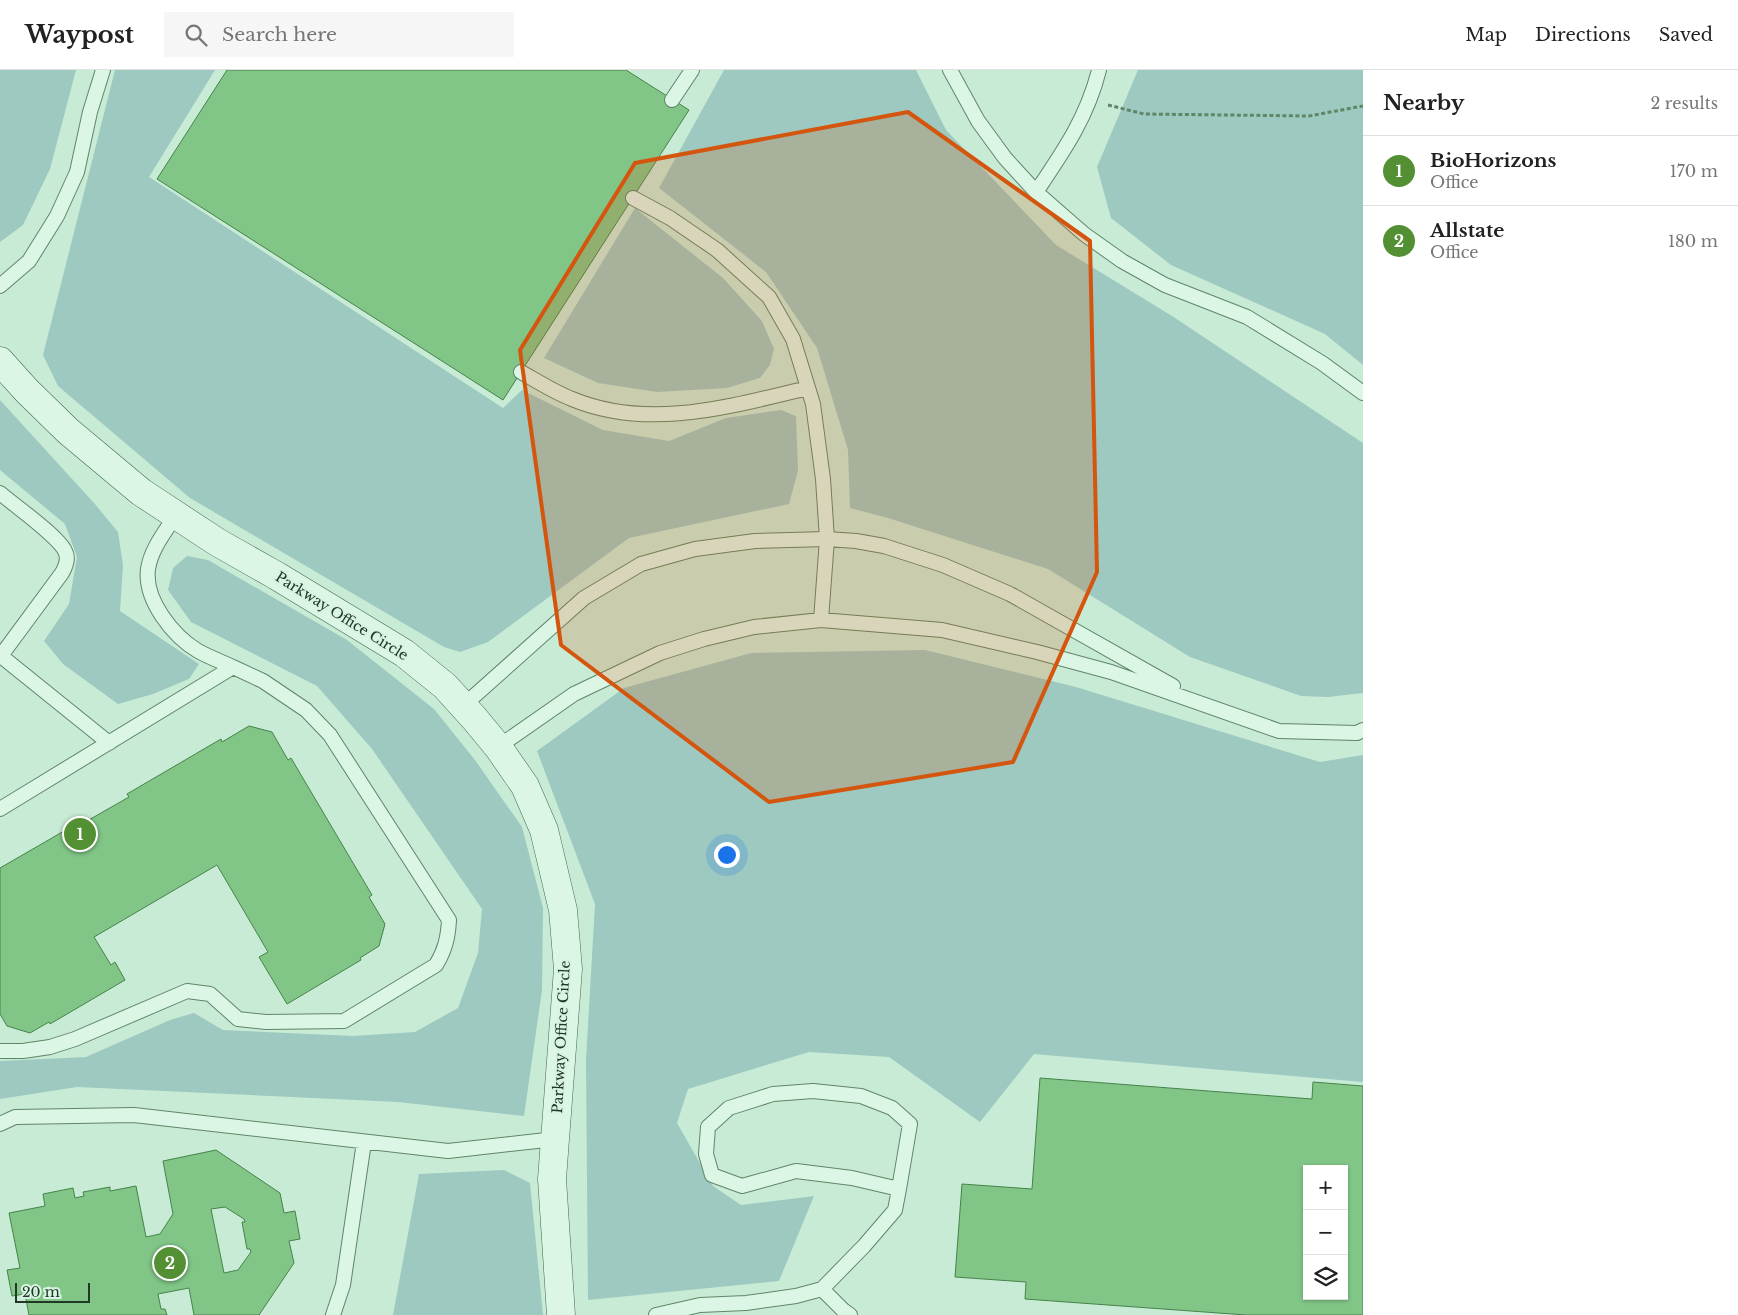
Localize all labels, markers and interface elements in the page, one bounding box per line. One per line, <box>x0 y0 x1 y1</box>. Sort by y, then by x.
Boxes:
search box <box>164 12 514 57</box>
text: Waypost <box>25 20 134 49</box>
icon: search <box>182 21 210 49</box>
text: Search here <box>222 23 337 46</box>
text: Map <box>1465 24 1507 46</box>
text: Directions <box>1535 24 1631 46</box>
text: Saved <box>1659 24 1713 46</box>
text: Nearby <box>1383 90 1464 116</box>
text: 2 results <box>1650 93 1718 113</box>
text: BioHorizons <box>1430 149 1556 172</box>
text: 1 <box>1396 161 1402 181</box>
text: 170 m <box>1670 161 1718 181</box>
text: Office <box>1430 172 1478 192</box>
text: Allstate <box>1430 219 1504 242</box>
text: 2 <box>1394 231 1404 251</box>
text: 180 m <box>1668 231 1718 251</box>
text: Office <box>1430 242 1478 262</box>
street label: Parkway Office Circle <box>272 568 412 664</box>
pin: 1 <box>64 815 96 853</box>
your location <box>714 842 740 868</box>
street label: Parkway Office Circle <box>548 960 574 1114</box>
map controls <box>1303 1165 1348 1300</box>
button: + <box>1303 1165 1348 1210</box>
button: − <box>1303 1210 1348 1255</box>
pin: 2 <box>154 1244 186 1282</box>
button: layers <box>1303 1255 1348 1300</box>
scale bar <box>15 1280 90 1303</box>
text: 20 m <box>22 1283 60 1301</box>

